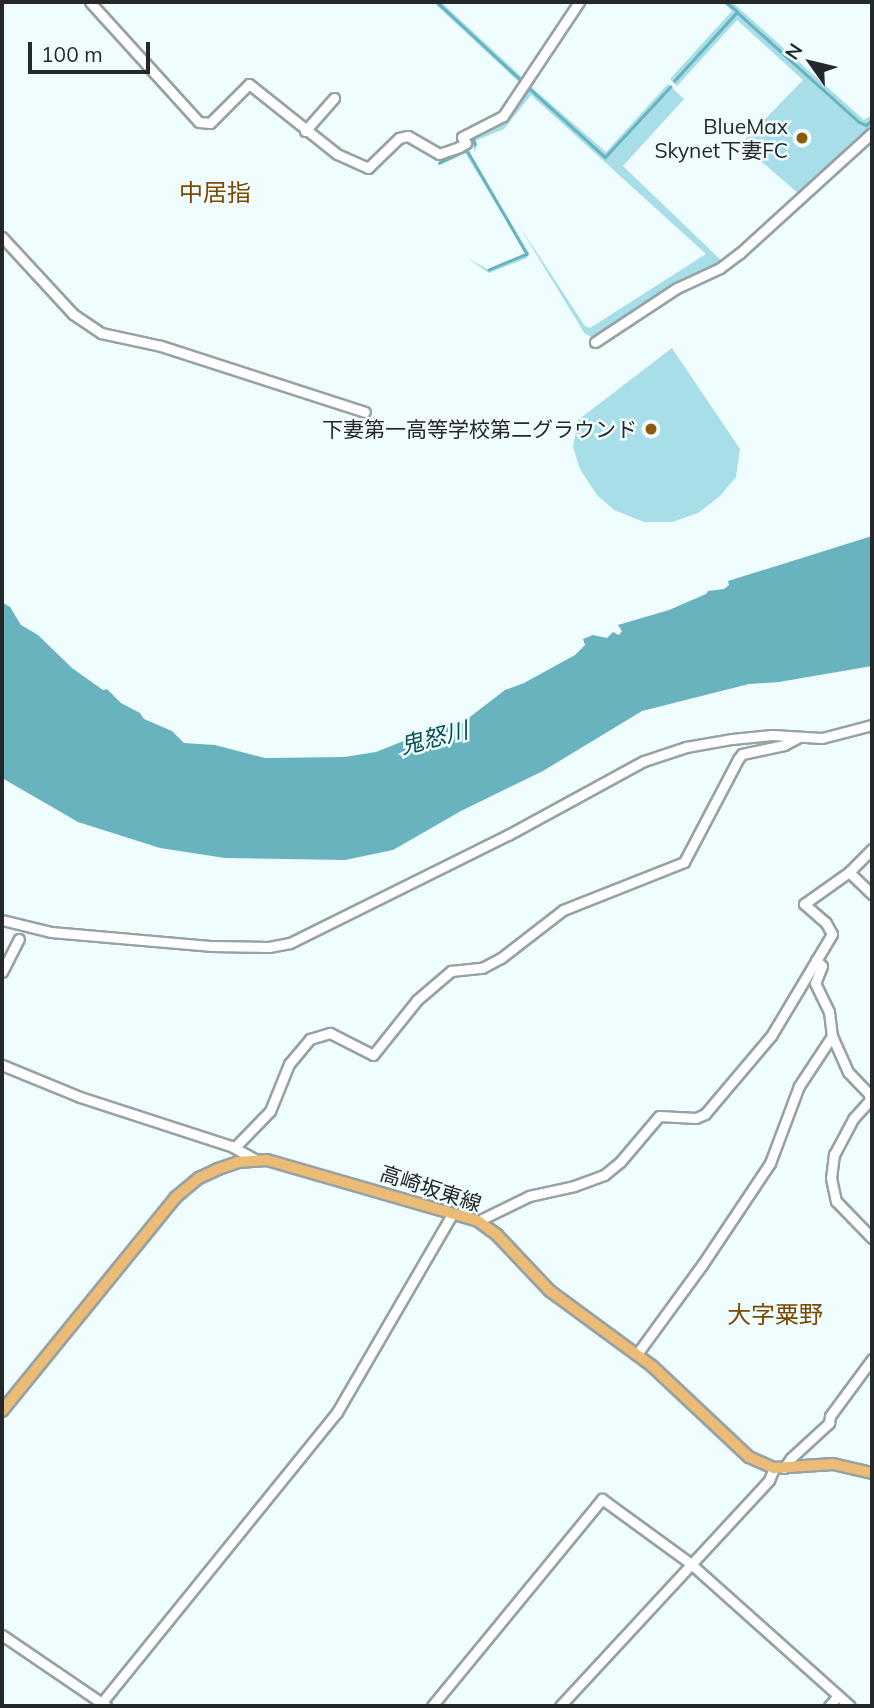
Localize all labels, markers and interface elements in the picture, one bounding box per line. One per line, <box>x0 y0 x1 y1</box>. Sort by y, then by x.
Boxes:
scale bar <box>32 28 154 72</box>
north arrow <box>776 28 846 98</box>
text: N <box>780 39 808 64</box>
text: 100 m <box>41 41 103 67</box>
place label: BlueMax Skynet下妻FC <box>654 113 788 163</box>
marker: BlueMax Skynet下妻FC <box>794 130 810 146</box>
district label: 中居指 <box>179 179 251 207</box>
place label: 下妻第一高等学校第二グラウンド <box>322 416 637 442</box>
marker: 下妻第一高等学校第二グラウンド <box>643 421 659 437</box>
water label: 鬼怒川 <box>397 716 471 760</box>
street label: 高崎坂東線 <box>377 1160 485 1216</box>
district label: 大字粟野 <box>727 1301 823 1329</box>

